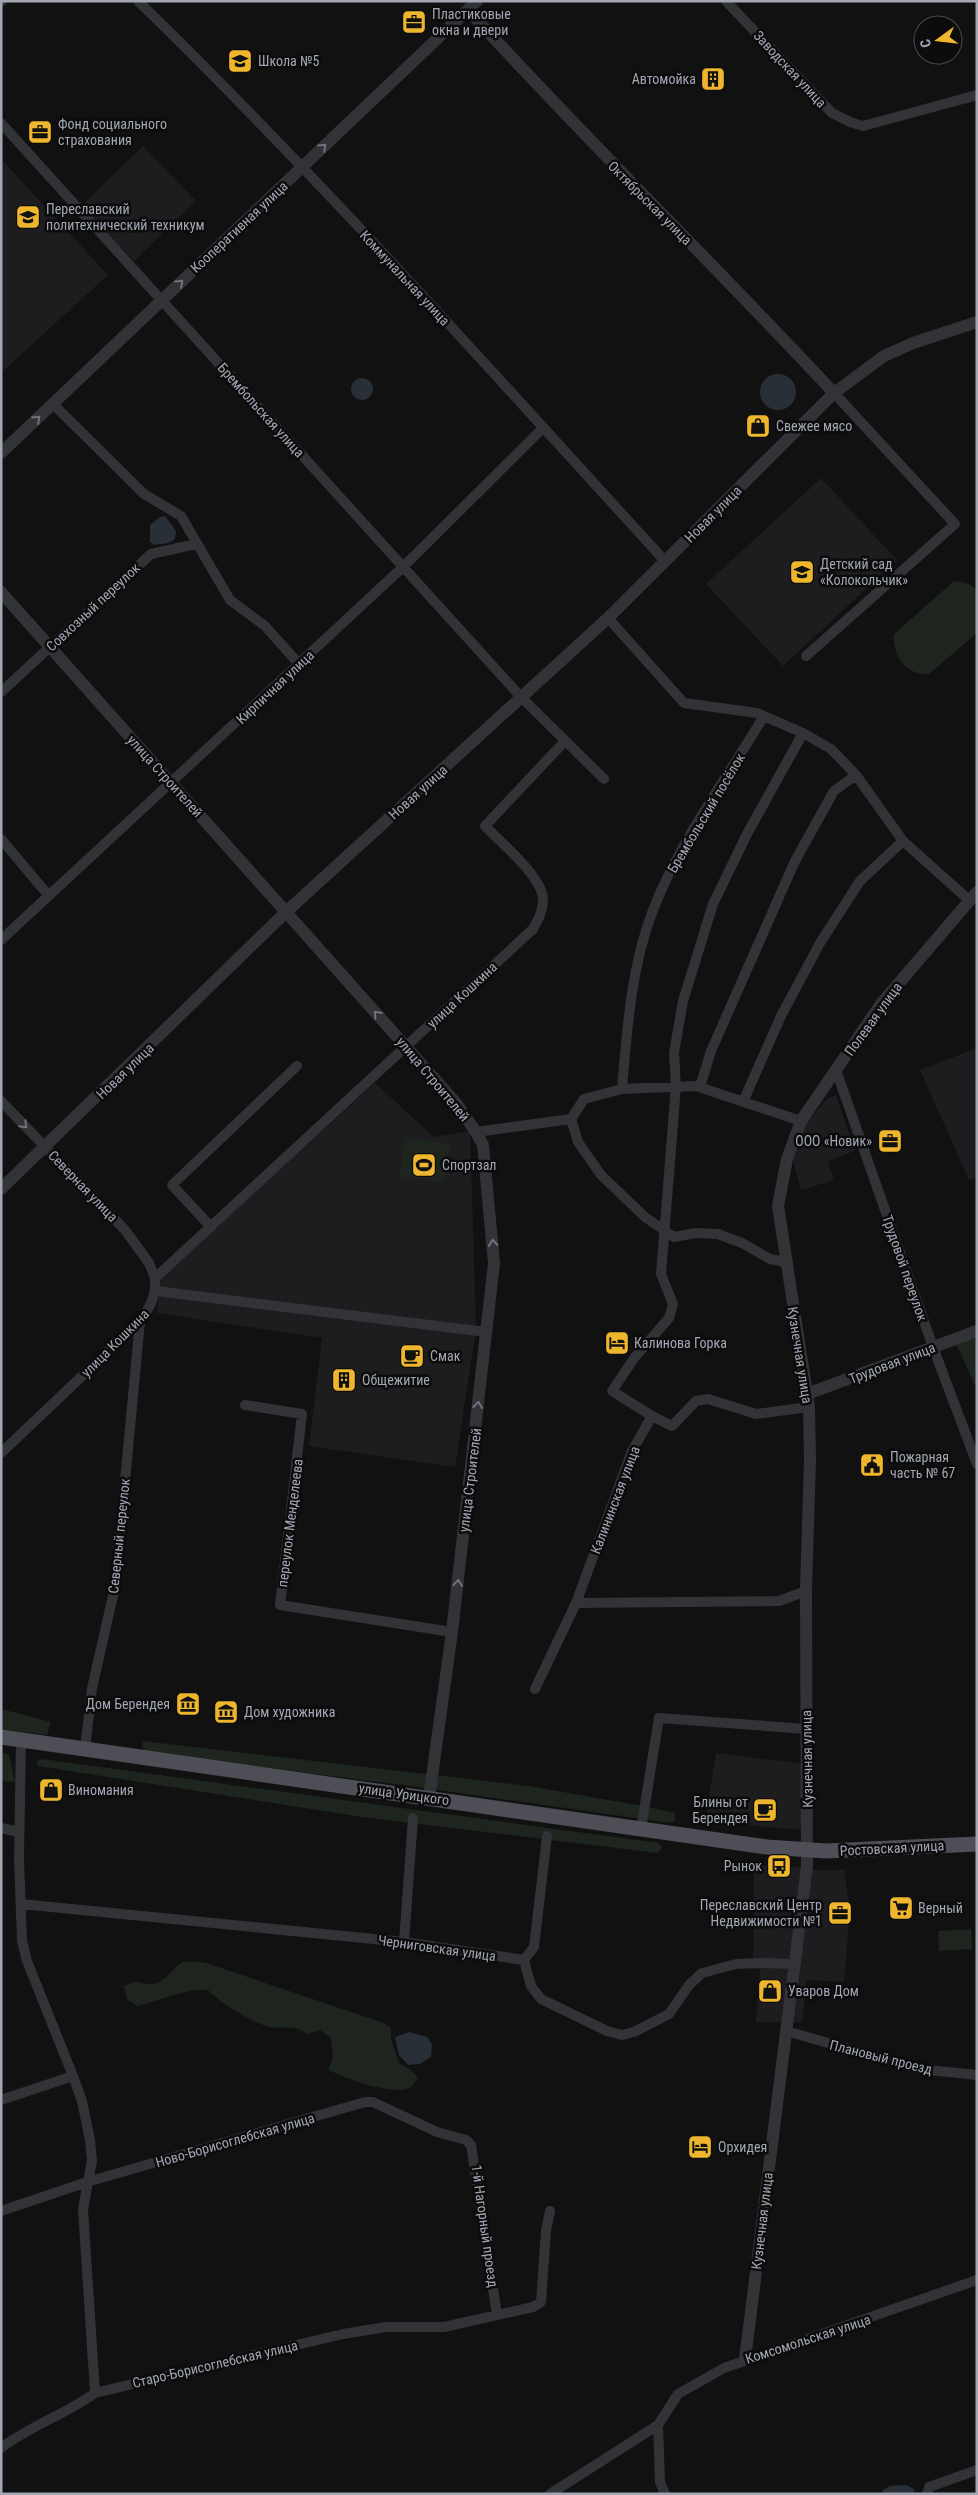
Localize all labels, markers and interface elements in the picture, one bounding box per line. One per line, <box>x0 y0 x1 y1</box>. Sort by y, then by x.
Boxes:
place label: Пластиковые окна и двери <box>432 6 511 38</box>
office icon: Пластиковые окна и двери <box>401 9 427 35</box>
north arrow <box>913 15 963 65</box>
street label: Заводская улица <box>750 27 830 111</box>
text: С <box>917 37 934 49</box>
school or university icon: Школа №5 <box>227 48 253 74</box>
place label: Школа №5 <box>258 53 319 69</box>
building icon: Автомойка <box>700 66 726 92</box>
place label: Автомойка <box>632 71 696 87</box>
place label: Фонд социального страхования <box>58 116 167 148</box>
office icon: Фонд социального страхования <box>27 119 53 145</box>
one-way arrow <box>318 144 327 153</box>
street label: Октябрьская улица <box>605 158 695 248</box>
street label: Кооперативная улица <box>187 178 291 276</box>
place label: Переславский политехнический техникум <box>46 201 205 233</box>
school or university icon: Переславский политехнический техникум <box>15 204 41 230</box>
street label: Коммунальная улица <box>357 227 453 329</box>
one-way arrow <box>174 280 183 289</box>
street label: Брембольская улица <box>214 360 308 460</box>
shop icon: Свежее мясо <box>745 413 771 439</box>
one-way arrow <box>31 416 40 425</box>
place label: Свежее мясо <box>776 418 852 434</box>
street label: Новая улица <box>681 482 745 546</box>
place label: Детский сад «Колокольчик» <box>820 556 908 588</box>
street label: Совхозный переулок <box>43 559 143 654</box>
school or university icon: Детский сад «Колокольчик» <box>789 559 815 585</box>
street label: Кирпичная улица <box>233 647 317 727</box>
street label: улица Строителей <box>124 732 206 820</box>
street label: Брембольский посёлок <box>664 750 748 876</box>
street label: Новая улица <box>385 762 451 822</box>
street label: улица Кошкина <box>424 959 500 1031</box>
street label: Полевая улица <box>841 979 905 1059</box>
one-way arrow <box>374 1011 383 1020</box>
street label: улица Строителей <box>393 1034 473 1124</box>
street label: Новая улица <box>93 1040 157 1102</box>
one-way arrow <box>18 1119 27 1128</box>
office icon: ООО «Новик» <box>877 1128 903 1154</box>
place label: ООО «Новик» <box>795 1133 872 1149</box>
street label: Северная улица <box>45 1147 121 1225</box>
sports icon: Спортзал <box>411 1152 437 1178</box>
place label: Спортзал <box>442 1157 497 1173</box>
street label: Трудовой переулок <box>879 1213 931 1323</box>
one-way arrow <box>487 1239 498 1247</box>
street label: Кузнечная улица <box>784 1305 816 1405</box>
street label: улица Кошкина <box>78 1306 152 1380</box>
hotel icon: Калинова Горка <box>604 1330 630 1356</box>
place label: Калинова Горка <box>634 1335 727 1351</box>
street label: Трудовая улица <box>847 1339 937 1387</box>
cafe icon: Смак <box>399 1343 425 1369</box>
place label: Смак <box>430 1348 461 1364</box>
building icon: Общежитие <box>331 1367 357 1393</box>
place label: Общежитие <box>362 1372 430 1388</box>
one-way arrow <box>472 1400 483 1408</box>
street label: улица Строителей <box>456 1427 484 1533</box>
street label: Калининская улица <box>587 1444 643 1556</box>
place label: Пожарная часть № 67 <box>890 1449 955 1481</box>
public building icon: Пожарная часть № 67 <box>859 1452 885 1478</box>
street label: переулок Менделеева <box>274 1458 306 1588</box>
street label: Северный переулок <box>105 1477 133 1594</box>
one-way arrow <box>452 1579 463 1587</box>
museum icon: Дом Берендея <box>175 1691 201 1717</box>
place label: Дом Берендея <box>86 1696 170 1712</box>
museum icon: Дом художника <box>213 1699 239 1725</box>
place label: Дом художника <box>244 1704 335 1720</box>
street label: Кузнечная улица <box>798 1710 816 1808</box>
shop icon: Виномания <box>38 1777 64 1803</box>
street label: улица Урицкого <box>358 1780 450 1808</box>
place label: Виномания <box>68 1782 134 1798</box>
place label: Блины от Берендея <box>692 1794 748 1826</box>
cafe icon: Блины от Берендея <box>752 1797 778 1823</box>
street label: Ростовская улица <box>839 1837 945 1859</box>
bus stop icon: Рынок <box>766 1853 792 1879</box>
place label: Рынок <box>724 1858 762 1874</box>
supermarket icon: Верный <box>888 1895 914 1921</box>
place label: Переславский Центр Недвижимости №1 <box>700 1897 822 1929</box>
office icon: Переславский Центр Недвижимости №1 <box>827 1900 853 1926</box>
place label: Верный <box>918 1900 963 1916</box>
street label: Черниговская улица <box>377 1932 497 1964</box>
shop icon: Уваров Дом <box>757 1978 783 2004</box>
place label: Уваров Дом <box>788 1983 859 1999</box>
street label: Плановый проезд <box>828 2037 934 2078</box>
street label: Ново-Борисоглебская улица <box>154 2110 316 2170</box>
hotel icon: Орхидея <box>687 2134 713 2160</box>
place label: Орхидея <box>718 2139 767 2155</box>
street label: 1-й Нагорный проезд <box>468 2164 502 2289</box>
street label: Кузнечная улица <box>748 2172 776 2270</box>
street label: Комсомольская улица <box>743 2311 873 2367</box>
street label: Старо-Борисоглебская улица <box>131 2337 299 2391</box>

